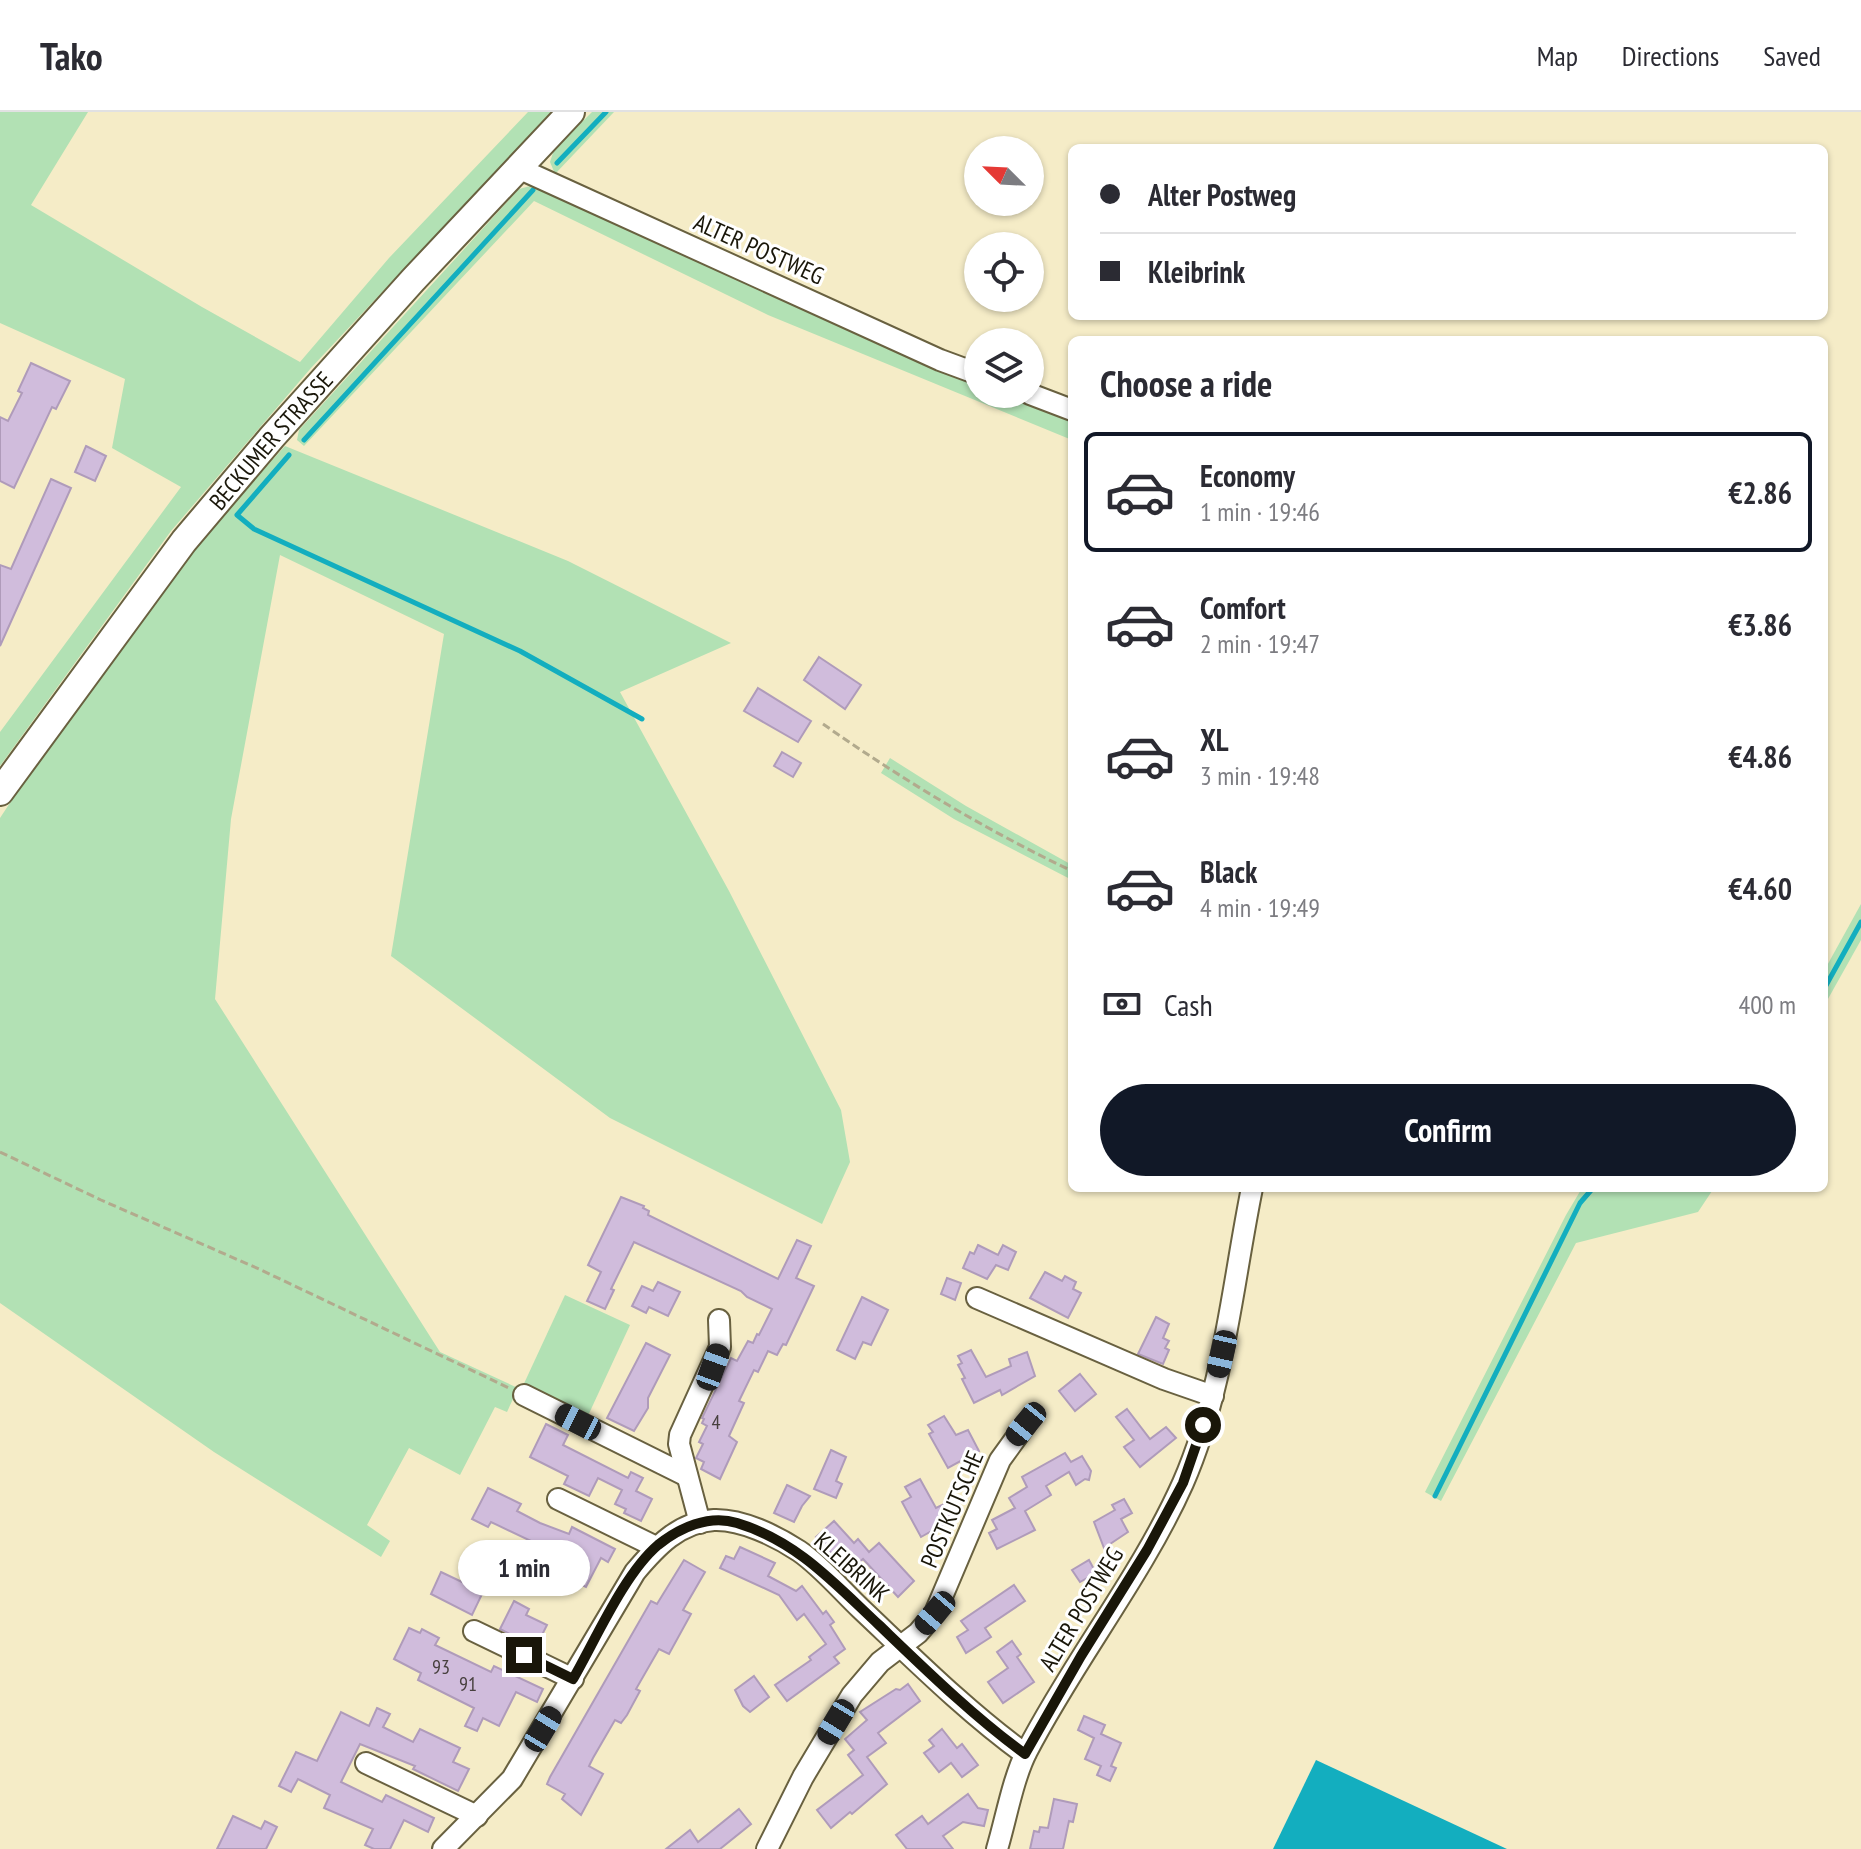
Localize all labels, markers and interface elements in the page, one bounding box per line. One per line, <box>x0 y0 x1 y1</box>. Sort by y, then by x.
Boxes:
text: Tako <box>40 31 103 80</box>
text: Map <box>1537 37 1578 74</box>
text: Directions <box>1622 37 1719 74</box>
text: Saved <box>1763 37 1821 74</box>
north arrow <box>964 136 1044 216</box>
map controls <box>964 136 1044 408</box>
text: Alter Postweg <box>1148 175 1296 214</box>
street label: ALTER POSTWEG <box>689 207 829 291</box>
button: locate <box>964 232 1044 312</box>
text: Kleibrink <box>1148 252 1245 291</box>
button: layers <box>964 328 1044 408</box>
text: Choose a ride <box>1100 360 1272 407</box>
street label: BECKUMER STRASSE <box>202 365 339 516</box>
icon: car <box>1104 456 1176 528</box>
text: Economy <box>1200 456 1295 495</box>
text: €2.86 <box>1728 473 1792 512</box>
text: 1 min · 19:46 <box>1200 495 1320 528</box>
icon: car <box>1104 588 1176 660</box>
text: Comfort <box>1200 588 1286 627</box>
text: €3.86 <box>1728 605 1792 644</box>
text: 2 min · 19:47 <box>1200 627 1320 660</box>
icon: car <box>1104 720 1176 792</box>
text: XL <box>1200 720 1229 759</box>
text: €4.86 <box>1728 737 1792 776</box>
text: 3 min · 19:48 <box>1200 759 1320 792</box>
icon: car <box>1104 852 1176 924</box>
text: Black <box>1200 852 1257 891</box>
text: €4.60 <box>1728 869 1792 908</box>
text: 4 min · 19:49 <box>1200 891 1320 924</box>
icon: cash <box>1100 982 1144 1026</box>
text: Cash <box>1164 985 1213 1024</box>
text: 400 m <box>1738 988 1796 1021</box>
button: Confirm <box>1100 1084 1796 1176</box>
car <box>1205 1328 1239 1380</box>
car <box>694 1340 732 1394</box>
car <box>1002 1398 1050 1450</box>
car <box>551 1400 605 1444</box>
route start <box>1185 1407 1221 1443</box>
house number: 4 <box>712 1409 721 1435</box>
street label: POSTKUTSCHE <box>913 1446 991 1572</box>
street label: KLEIBRINK <box>808 1525 896 1609</box>
callout: 1 min <box>458 1539 590 1595</box>
street label: ALTER POSTWEG <box>1032 1541 1130 1677</box>
text: 1 min <box>498 1551 550 1584</box>
car <box>910 1587 960 1639</box>
route end <box>506 1637 542 1673</box>
house number: 93 <box>432 1654 450 1680</box>
house number: 91 <box>459 1671 477 1697</box>
car <box>813 1695 859 1749</box>
car <box>520 1702 566 1756</box>

